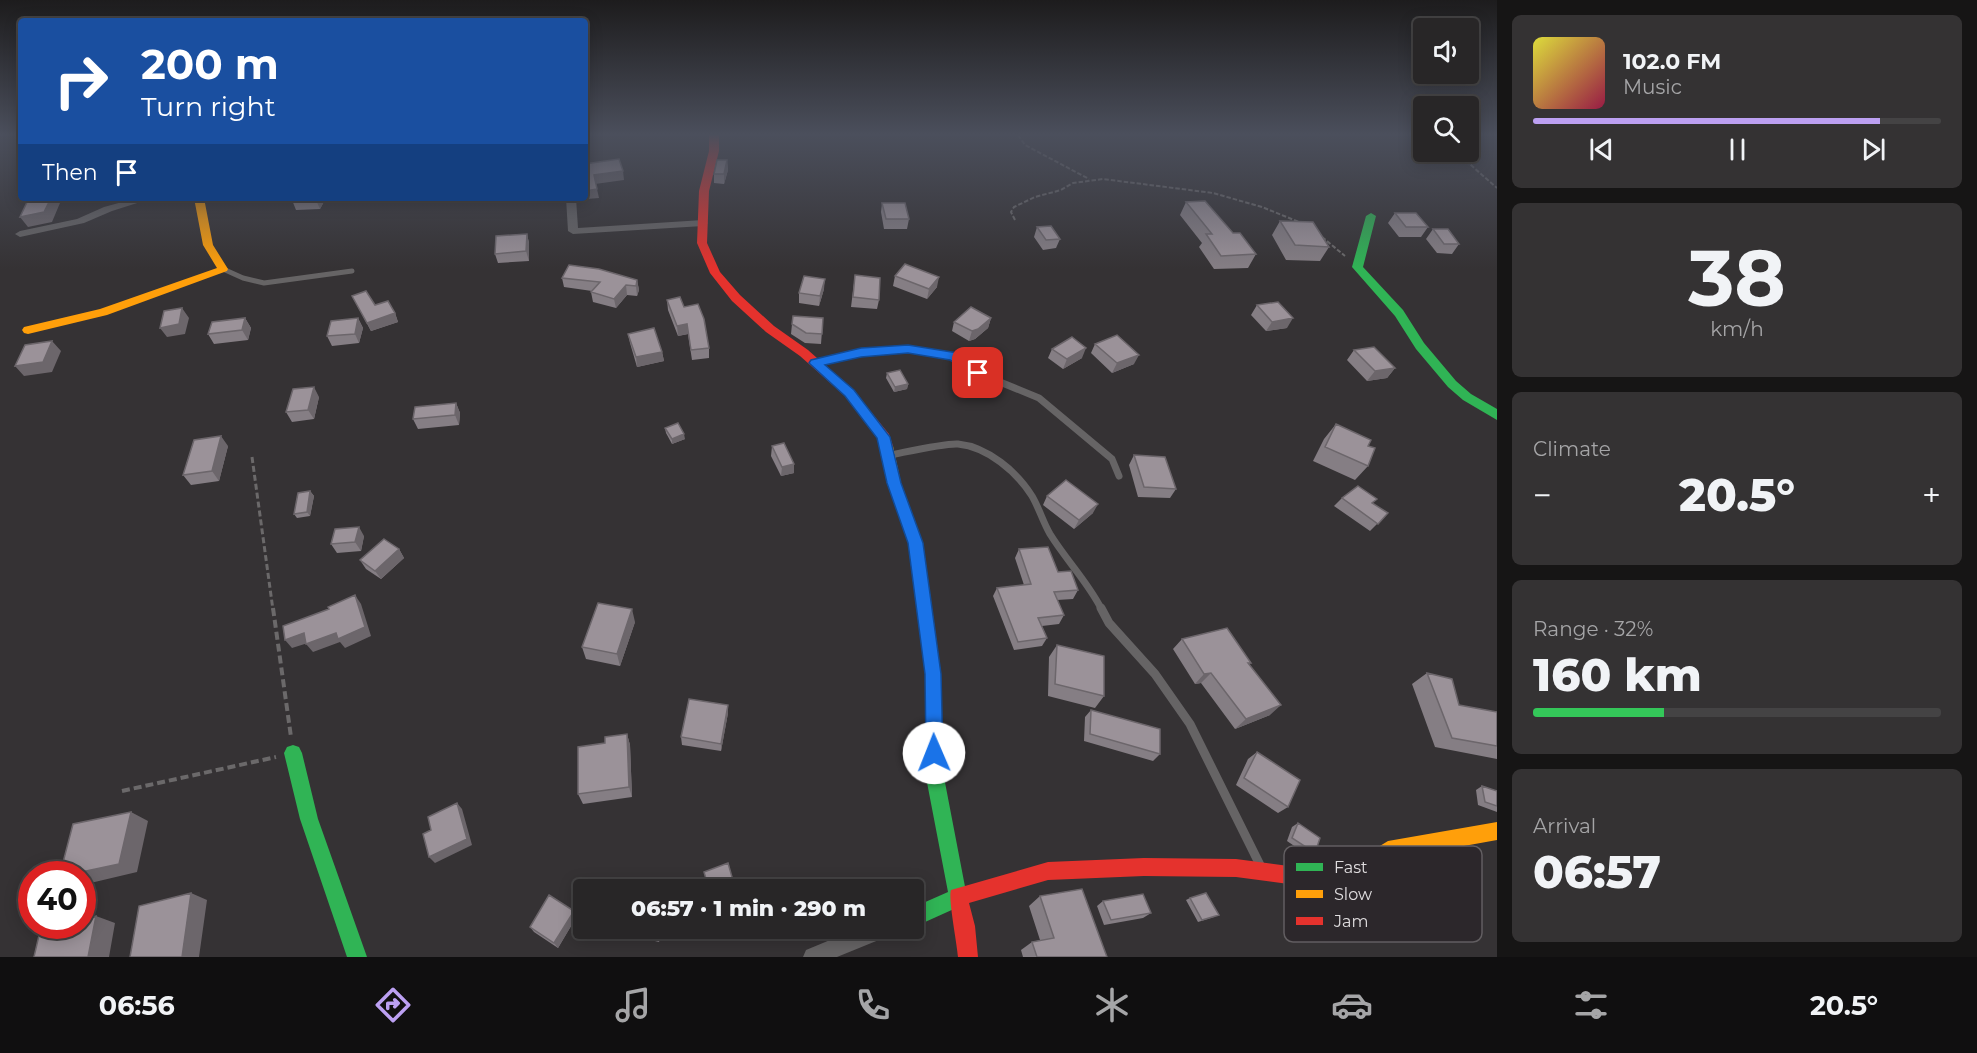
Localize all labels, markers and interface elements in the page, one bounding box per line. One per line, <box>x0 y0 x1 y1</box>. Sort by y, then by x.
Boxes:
map controls <box>1413 18 1479 162</box>
button: sound <box>1413 18 1479 84</box>
text: 200 m <box>141 38 279 90</box>
icon: right <box>42 42 120 120</box>
text: 102.0 FM <box>1623 48 1721 75</box>
text: Music <box>1623 75 1682 99</box>
text: Turn right <box>141 90 276 123</box>
button: search <box>1413 96 1479 162</box>
icon: previous <box>1585 133 1618 166</box>
icon: pause <box>1721 133 1754 166</box>
icon: next <box>1857 133 1890 166</box>
icon: arrive <box>110 156 143 189</box>
text: Then <box>42 159 98 186</box>
text: 38 <box>1688 230 1786 326</box>
text: km/h <box>1710 317 1764 341</box>
pin <box>952 347 1003 398</box>
icon: arrive <box>961 356 994 389</box>
text: Climate <box>1533 437 1611 461</box>
text: 20.5° <box>1679 467 1795 522</box>
text: − <box>1533 475 1552 515</box>
text: + <box>1922 475 1941 515</box>
text: Range · 32% <box>1533 617 1653 641</box>
text: 160 km <box>1533 647 1702 702</box>
position arrow <box>902 721 966 785</box>
text: Arrival <box>1533 814 1596 838</box>
text: 06:57 <box>1533 844 1661 899</box>
legend <box>1284 846 1482 942</box>
text: Fast <box>1334 858 1368 877</box>
speed limit sign: 40 <box>18 861 96 939</box>
text: Slow <box>1334 885 1372 904</box>
text: 06:57 · 1 min · 290 m <box>631 895 866 922</box>
text: Jam <box>1333 912 1368 931</box>
icon: directions <box>372 984 414 1026</box>
icon: music <box>612 984 654 1026</box>
icon: phone <box>852 984 894 1026</box>
icon: climate <box>1091 984 1133 1026</box>
icon: car <box>1331 984 1373 1026</box>
icon: filters <box>1570 984 1612 1026</box>
text: 06:56 <box>99 989 175 1022</box>
text: 20.5° <box>1810 989 1878 1022</box>

